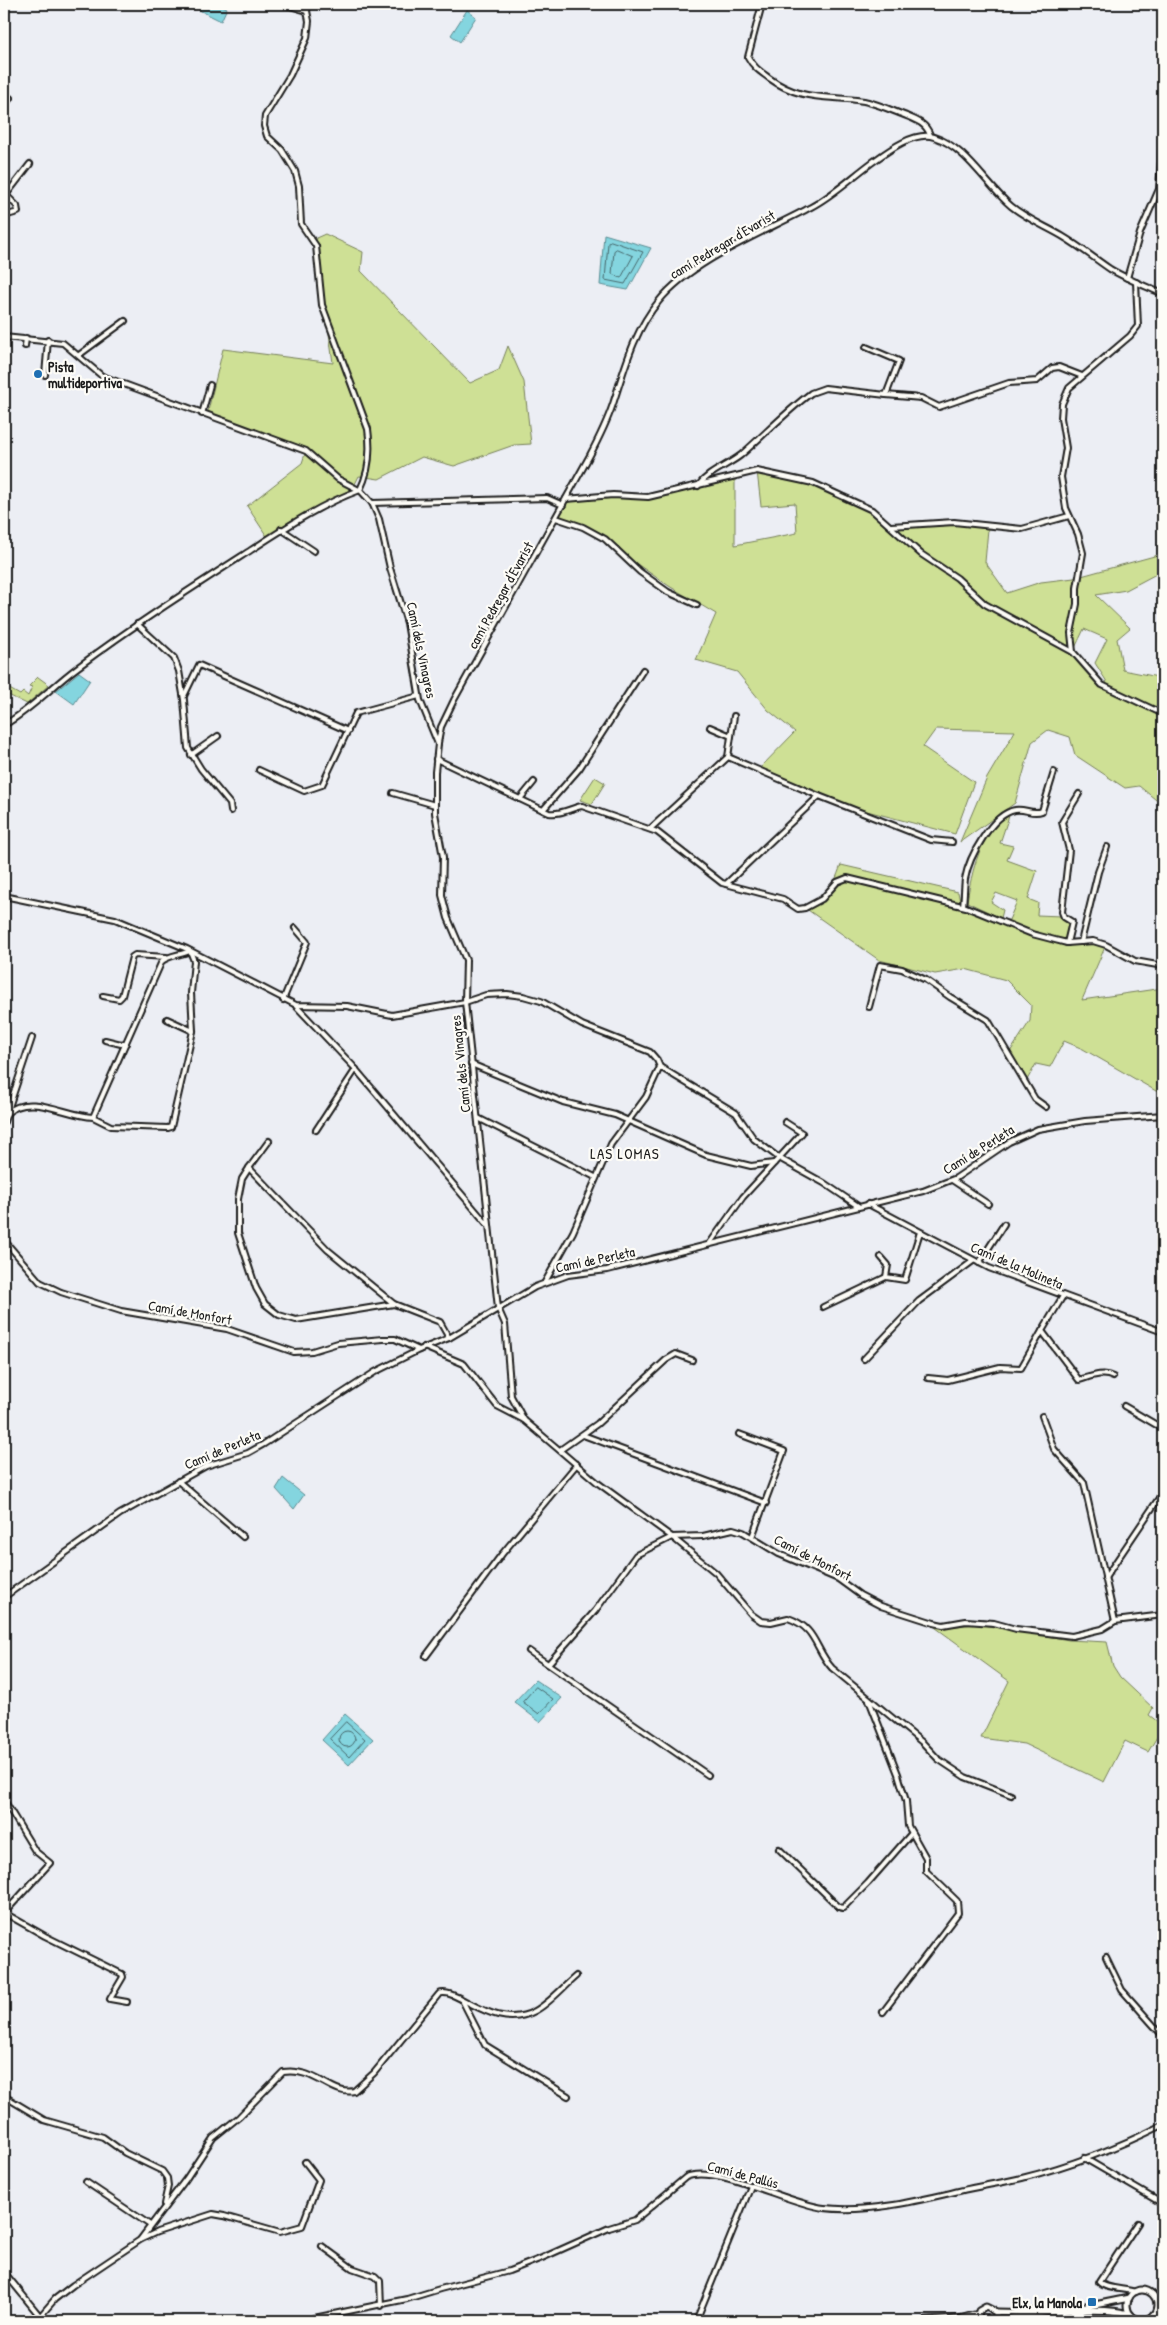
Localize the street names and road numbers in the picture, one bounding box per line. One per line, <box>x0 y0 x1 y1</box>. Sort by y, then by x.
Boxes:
street label: camí Pedregar d'Evarist <box>666 205 779 284</box>
street label: camí Pedregar d'Evarist <box>463 538 538 652</box>
street label: Camí dels Vinagres <box>402 600 441 700</box>
street label: Camí dels Vinagres <box>445 1014 476 1114</box>
street label: Camí de Perleta <box>939 1119 1018 1178</box>
street label: Camí de la Molineta <box>968 1237 1067 1293</box>
street label: Camí de Perleta <box>554 1241 637 1277</box>
street label: Camí de Monfort <box>147 1295 233 1329</box>
street label: Camí de Perleta <box>181 1424 263 1473</box>
street label: Camí de Monfort <box>771 1529 855 1585</box>
street label: Camí de Pallús <box>706 2155 780 2193</box>

